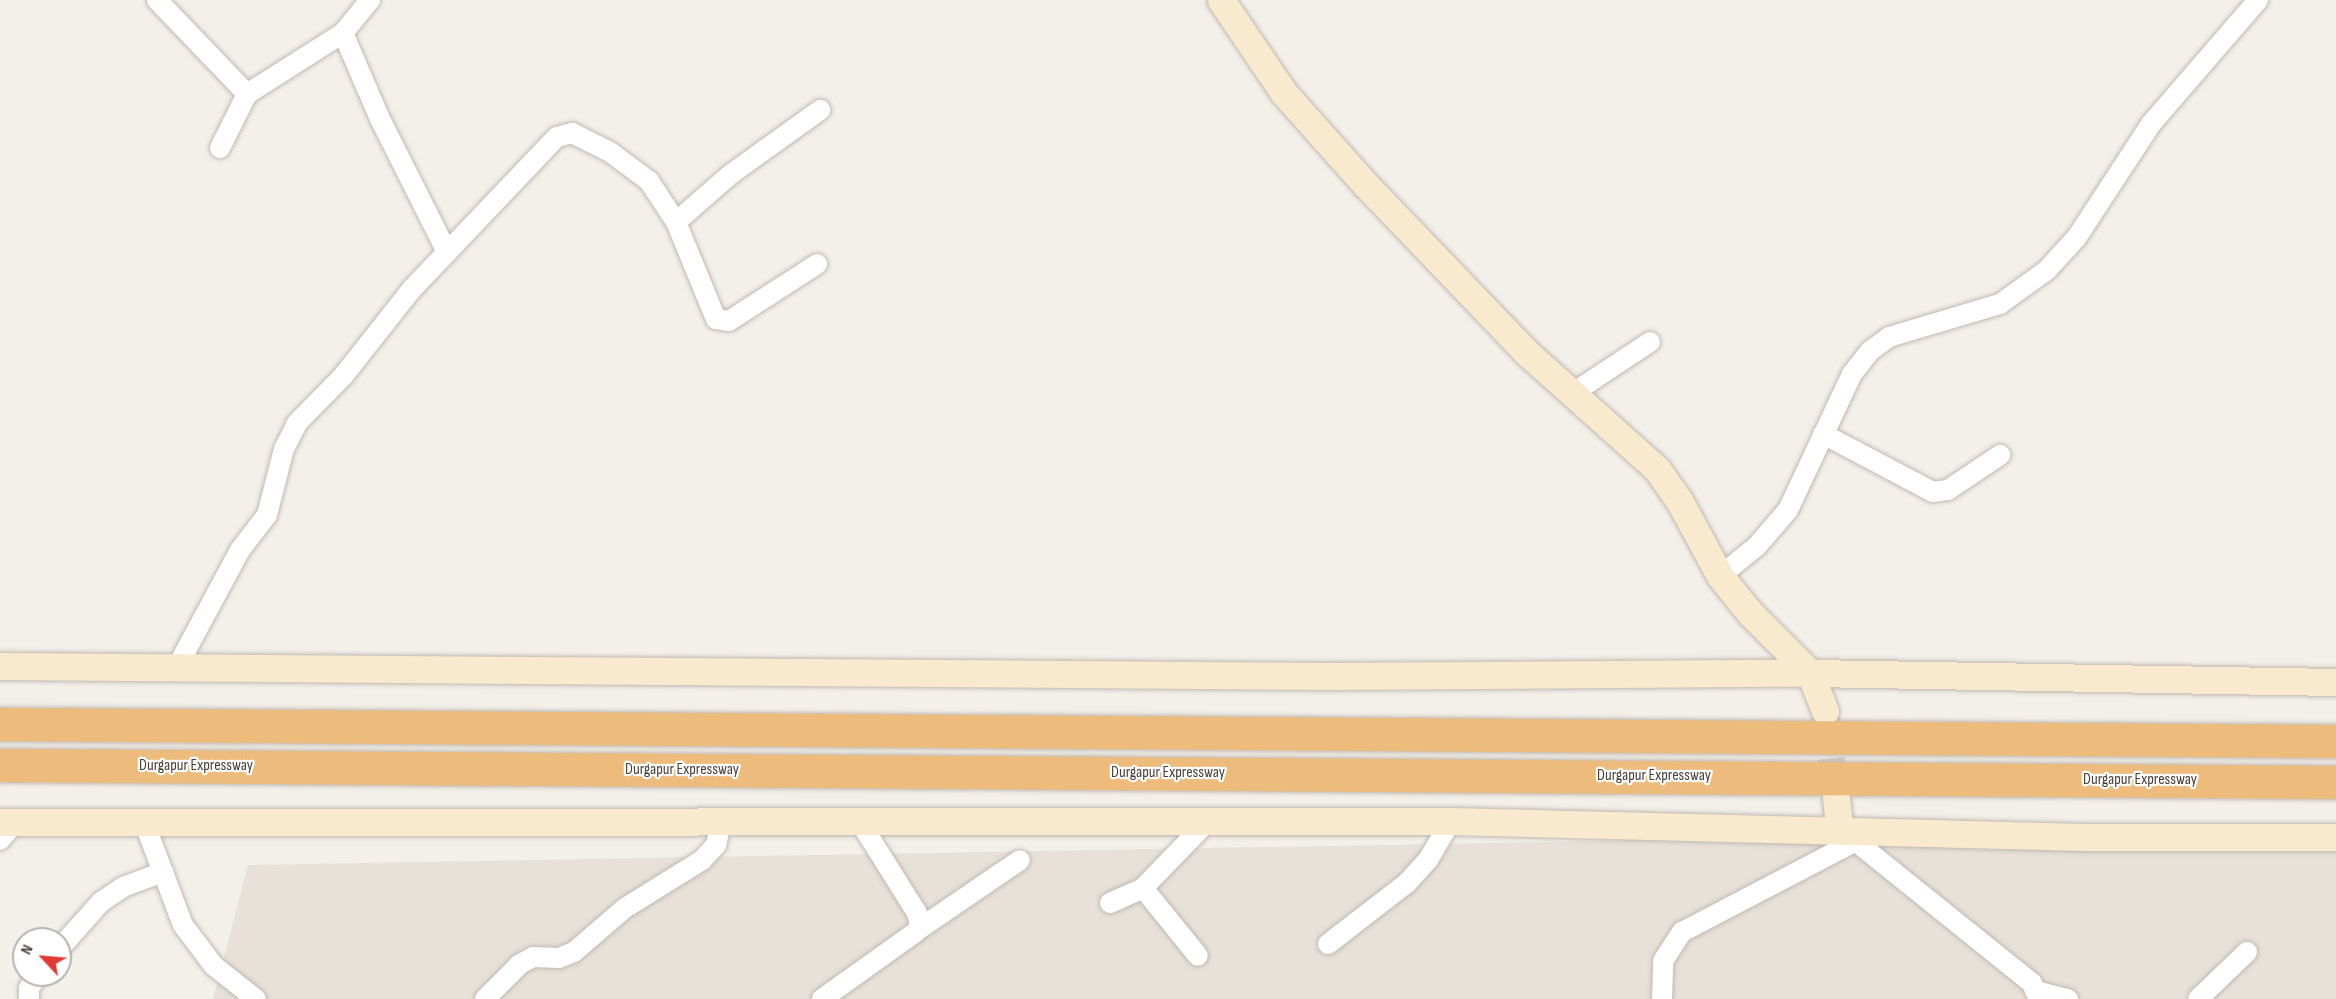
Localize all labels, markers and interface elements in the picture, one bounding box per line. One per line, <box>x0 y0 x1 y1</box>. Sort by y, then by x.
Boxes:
street label: Durgapur Expressway <box>139 756 253 776</box>
street label: Durgapur Expressway <box>625 760 739 780</box>
street label: Durgapur Expressway <box>1111 763 1225 783</box>
street label: Durgapur Expressway <box>1597 766 1711 786</box>
street label: Durgapur Expressway <box>2083 770 2197 790</box>
north arrow <box>12 927 72 987</box>
text: N <box>17 942 38 958</box>

